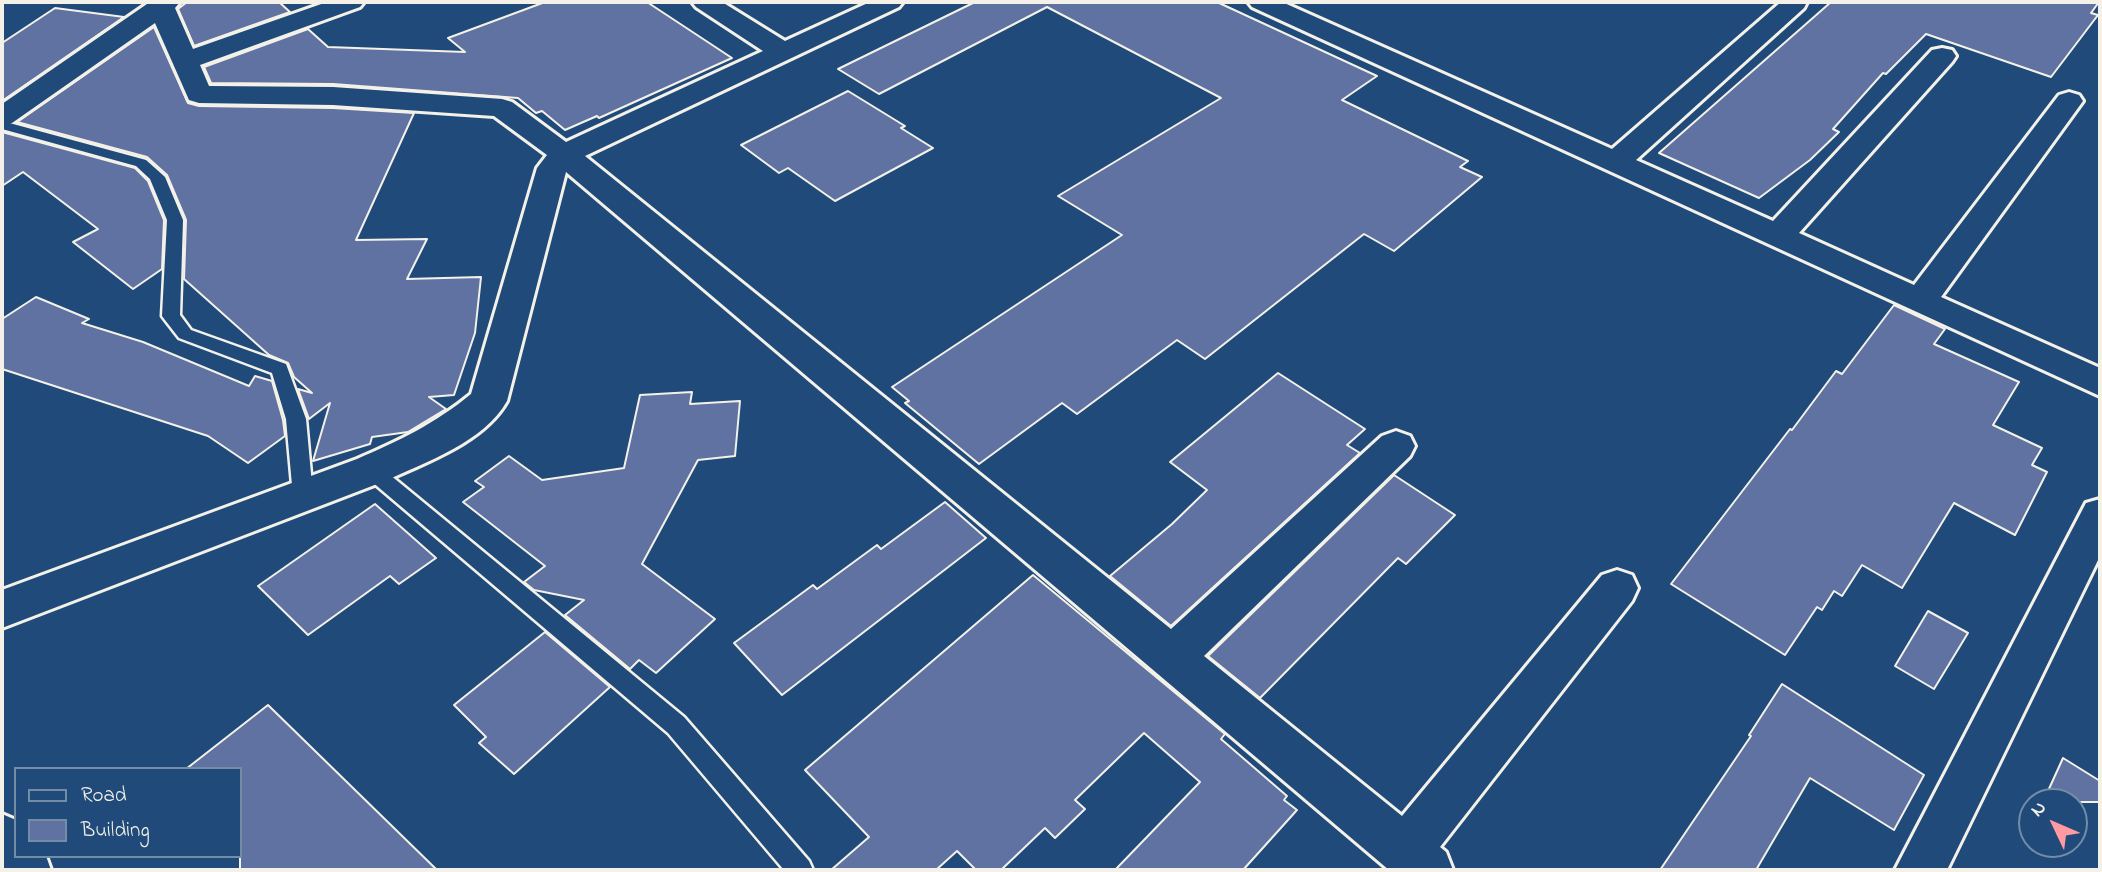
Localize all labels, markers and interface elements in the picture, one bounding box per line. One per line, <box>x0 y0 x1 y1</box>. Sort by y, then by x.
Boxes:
legend <box>14 767 242 858</box>
text: Road <box>81 781 127 811</box>
north arrow <box>2018 788 2088 858</box>
text: N <box>2025 795 2053 823</box>
text: Building <box>81 816 150 846</box>

